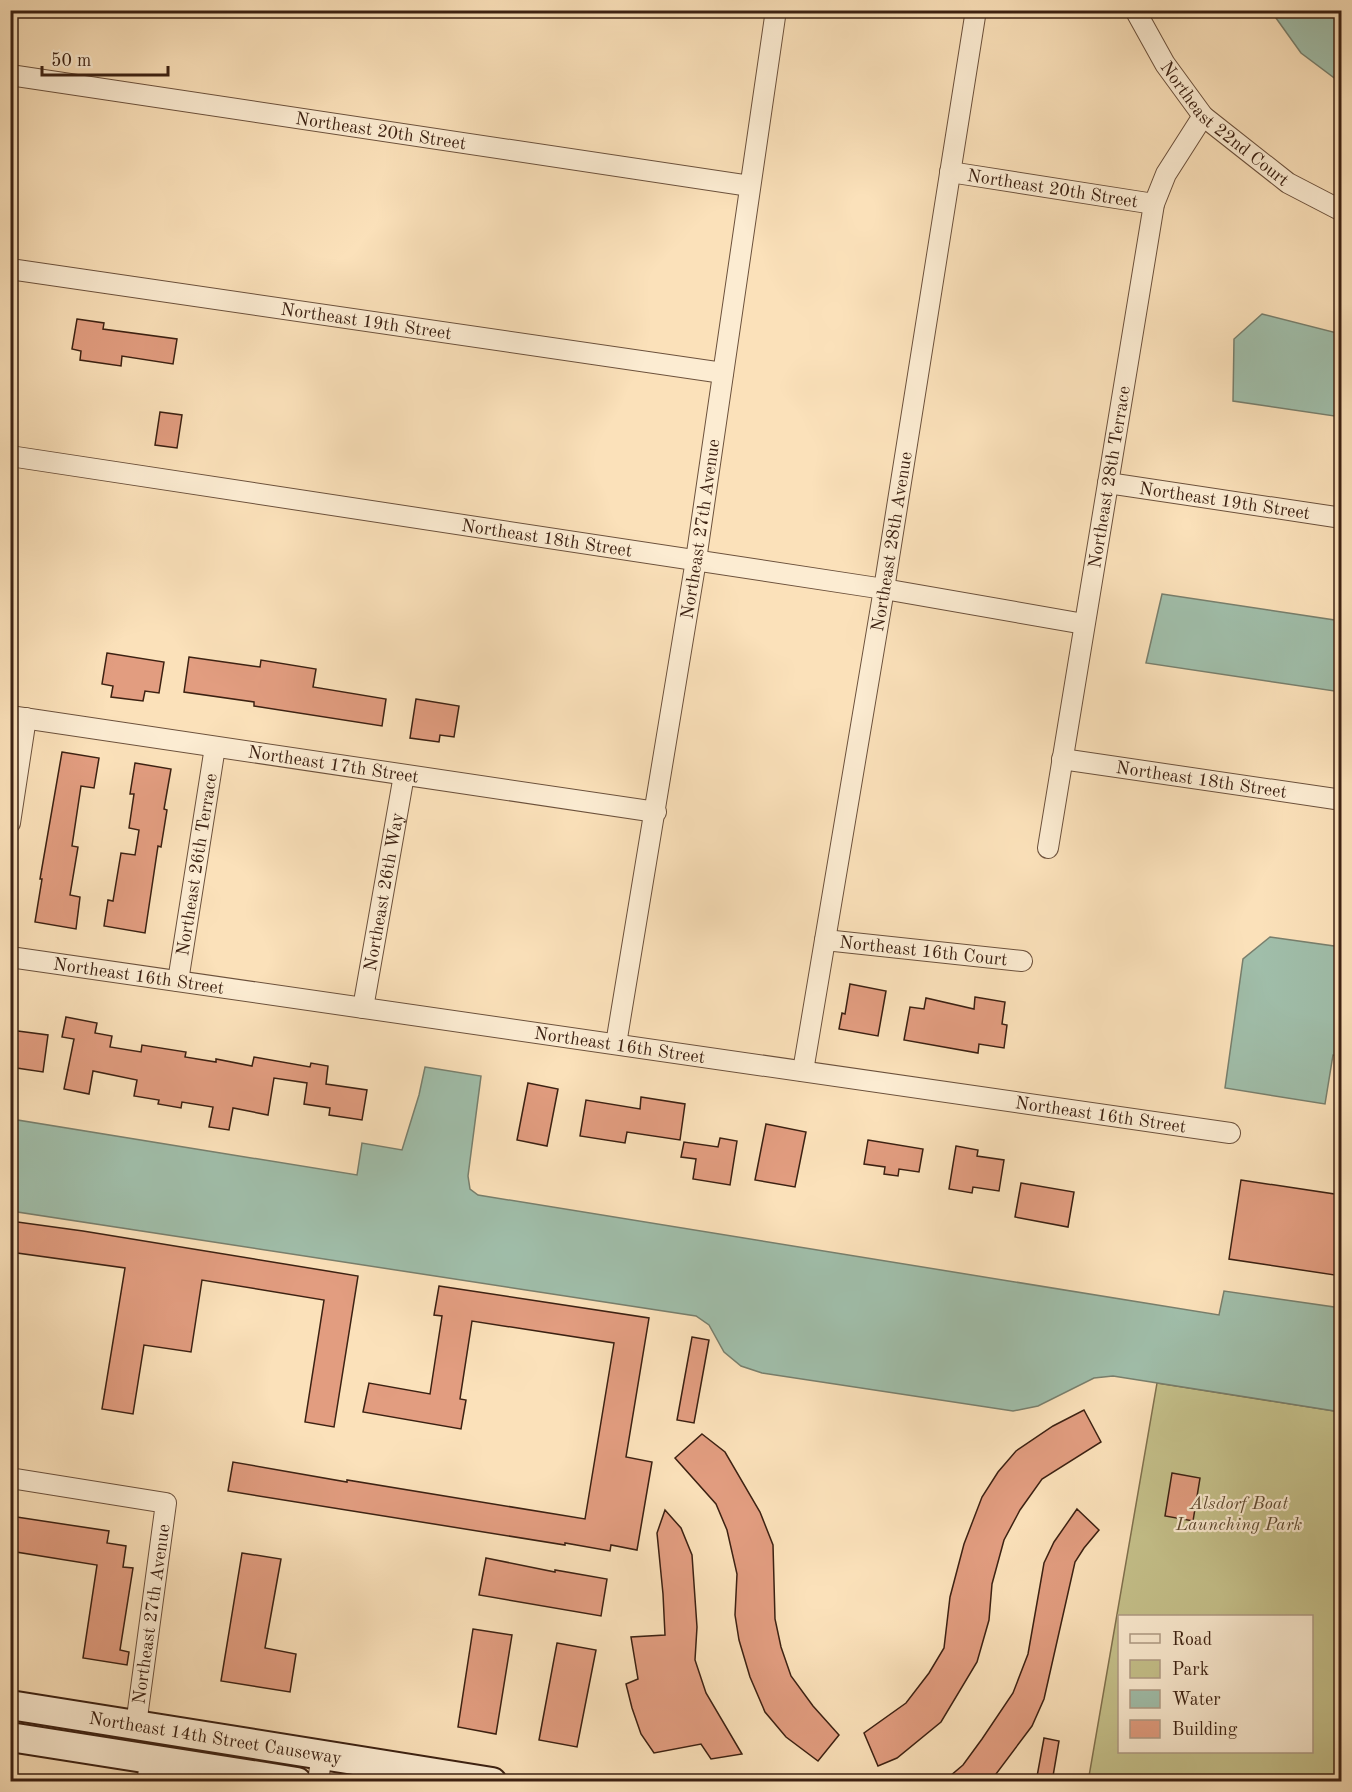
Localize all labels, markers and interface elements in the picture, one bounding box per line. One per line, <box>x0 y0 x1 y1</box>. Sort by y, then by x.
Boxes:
scale bar <box>42 39 168 77</box>
text: 50 m <box>51 52 91 70</box>
street label: Northeast 22nd Court <box>1156 59 1292 190</box>
street label: Northeast 20th Street <box>294 110 467 153</box>
street label: Northeast 20th Street <box>966 167 1139 211</box>
street label: Northeast 19th Street <box>279 301 453 343</box>
street label: Northeast 28th Terrace <box>1086 385 1134 570</box>
street label: Northeast 27th Avenue <box>678 438 724 620</box>
street label: Northeast 28th Avenue <box>869 450 916 633</box>
street label: Northeast 19th Street <box>1138 480 1311 523</box>
street label: Northeast 18th Street <box>460 517 633 561</box>
street label: Northeast 17th Street <box>247 743 420 787</box>
street label: Northeast 18th Street <box>1115 759 1288 802</box>
street label: Northeast 26th Terrace <box>174 772 221 957</box>
street label: Northeast 26th Way <box>362 811 407 973</box>
street label: Northeast 16th Court <box>838 934 1008 969</box>
street label: Northeast 16th Street <box>52 955 225 998</box>
street label: Northeast 16th Street <box>533 1025 706 1067</box>
street label: Northeast 16th Street <box>1014 1094 1187 1137</box>
park label: Alsdorf Boat Launching Park <box>1175 1495 1302 1534</box>
street label: Northeast 27th Avenue <box>130 1523 174 1705</box>
legend <box>1118 1615 1313 1753</box>
text: Road <box>1172 1631 1212 1649</box>
text: Park <box>1172 1661 1209 1679</box>
text: Water <box>1172 1691 1221 1709</box>
street label: Northeast 14th Street Causeway <box>88 1710 343 1768</box>
text: Building <box>1172 1721 1238 1739</box>

